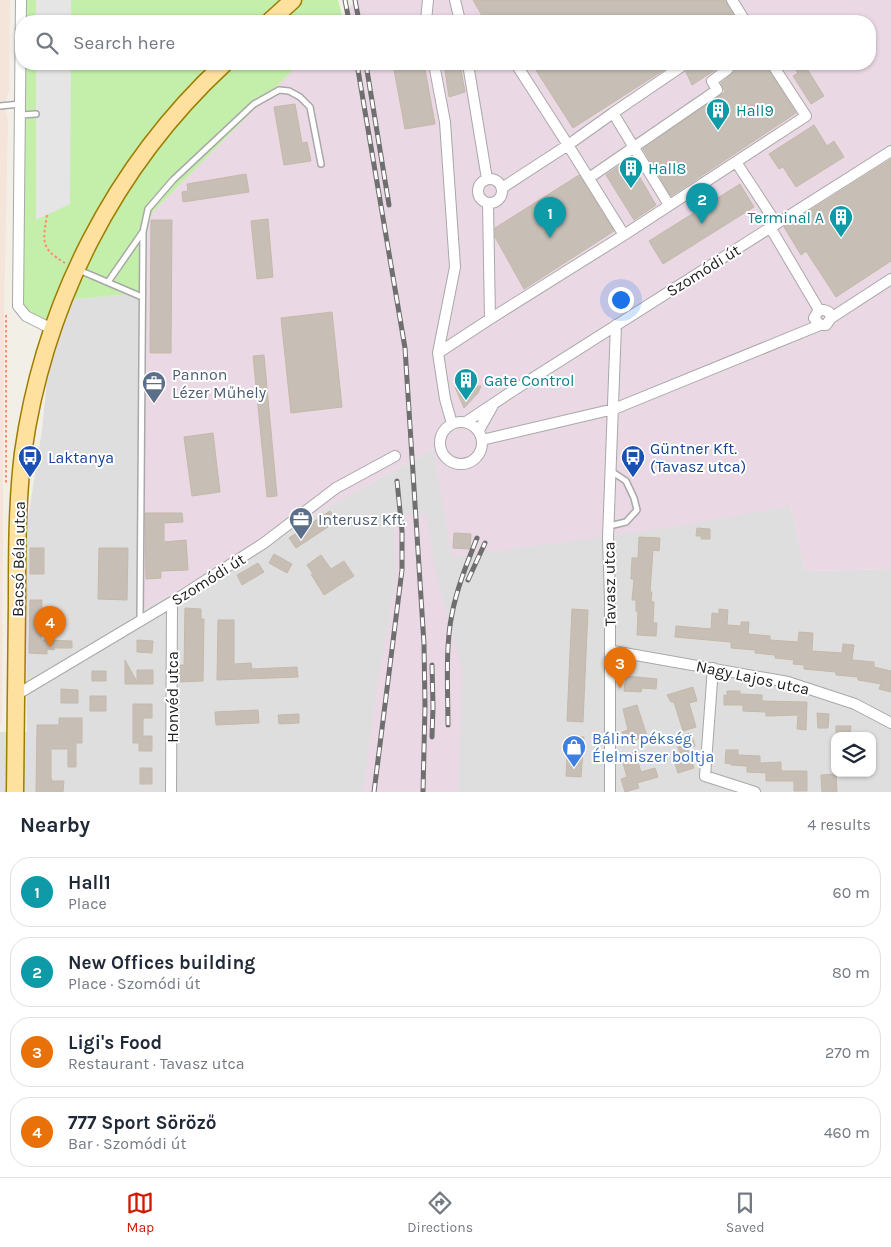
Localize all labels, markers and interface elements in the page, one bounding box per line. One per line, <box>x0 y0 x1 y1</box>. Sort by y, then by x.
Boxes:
search box <box>15 15 876 70</box>
icon: search <box>33 29 61 57</box>
text: Search here <box>73 32 175 54</box>
building icon: Hall9 <box>705 97 731 131</box>
place label: Hall9 <box>736 101 774 120</box>
building icon: Hall8 <box>618 155 644 189</box>
place label: Hall8 <box>648 159 686 178</box>
pin: 2 <box>686 183 718 224</box>
pin: 1 <box>534 197 566 238</box>
building icon: Terminal A <box>828 204 854 238</box>
place label: Terminal A <box>748 208 824 227</box>
street label: Szomódi út <box>663 240 744 301</box>
your location <box>608 287 634 313</box>
place label: Pannon Lézer Műhely <box>172 365 267 402</box>
building icon: Gate Control <box>453 367 479 401</box>
office icon: Pannon Lézer Műhely <box>141 370 167 404</box>
place label: Gate Control <box>484 371 574 390</box>
place label: Güntner Kft. (Tavasz utca) <box>650 439 746 476</box>
bus stop icon: Laktanya <box>17 444 43 478</box>
bus stop icon: Güntner Kft. (Tavasz utca) <box>620 444 646 478</box>
place label: Laktanya <box>48 448 114 467</box>
street label: Bacsó Béla utca <box>8 501 29 617</box>
office icon: Interusz Kft. <box>288 506 314 540</box>
place label: Interusz Kft. <box>318 510 406 529</box>
street label: Tavasz utca <box>599 541 620 627</box>
street label: Szomódi út <box>168 549 249 610</box>
pin: 4 <box>34 606 66 647</box>
pin: 3 <box>604 647 636 688</box>
street label: Honvéd utca <box>163 651 182 743</box>
street label: Nagy Lajos utca <box>695 656 811 699</box>
place label: Bálint pékség Élelmiszer boltja <box>592 729 714 766</box>
map controls <box>831 732 876 777</box>
button: layers <box>831 732 876 777</box>
shop icon: Bálint pékség Élelmiszer boltja <box>561 734 587 768</box>
text: Nearby <box>20 813 90 837</box>
text: 4 results <box>807 815 871 834</box>
text: Hall1 <box>68 872 111 894</box>
text: 1 <box>34 883 40 902</box>
text: 60 m <box>833 883 870 902</box>
text: Place <box>68 894 107 913</box>
text: New Offices building <box>68 952 255 974</box>
text: 2 <box>32 963 42 982</box>
text: 80 m <box>832 963 870 982</box>
text: Place · Szomódi út <box>68 974 201 993</box>
text: Ligi's Food <box>68 1032 162 1054</box>
text: 3 <box>32 1043 42 1062</box>
text: 270 m <box>825 1043 870 1062</box>
text: Restaurant · Tavasz utca <box>68 1054 245 1073</box>
text: 777 Sport Söröző <box>68 1112 217 1134</box>
text: 4 <box>32 1123 42 1142</box>
text: 460 m <box>824 1123 870 1142</box>
text: Bar · Szomódi út <box>68 1134 186 1153</box>
tab: Map <box>126 1189 154 1236</box>
tab: Directions <box>407 1189 473 1236</box>
tab: Saved <box>726 1189 765 1236</box>

